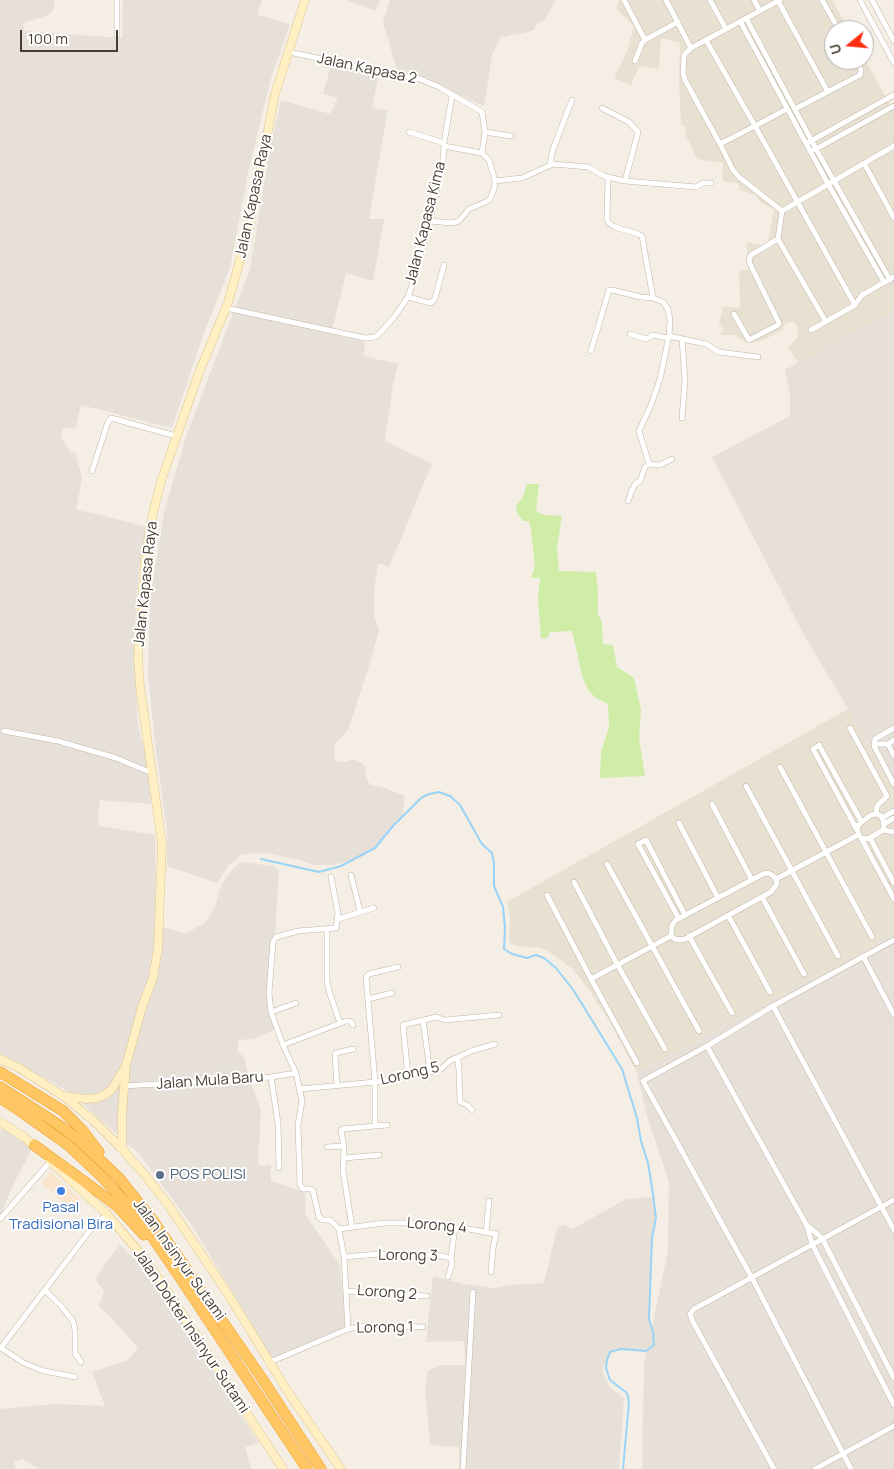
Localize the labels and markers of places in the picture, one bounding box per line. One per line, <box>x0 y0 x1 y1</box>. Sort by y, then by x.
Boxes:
place label: POS POLISI <box>170 1166 246 1184</box>
marker: POS POLISI <box>154 1169 166 1181</box>
marker: Pasal Tradisional Bira <box>55 1185 67 1197</box>
place label: Pasal Tradisional Bira <box>9 1199 113 1234</box>

